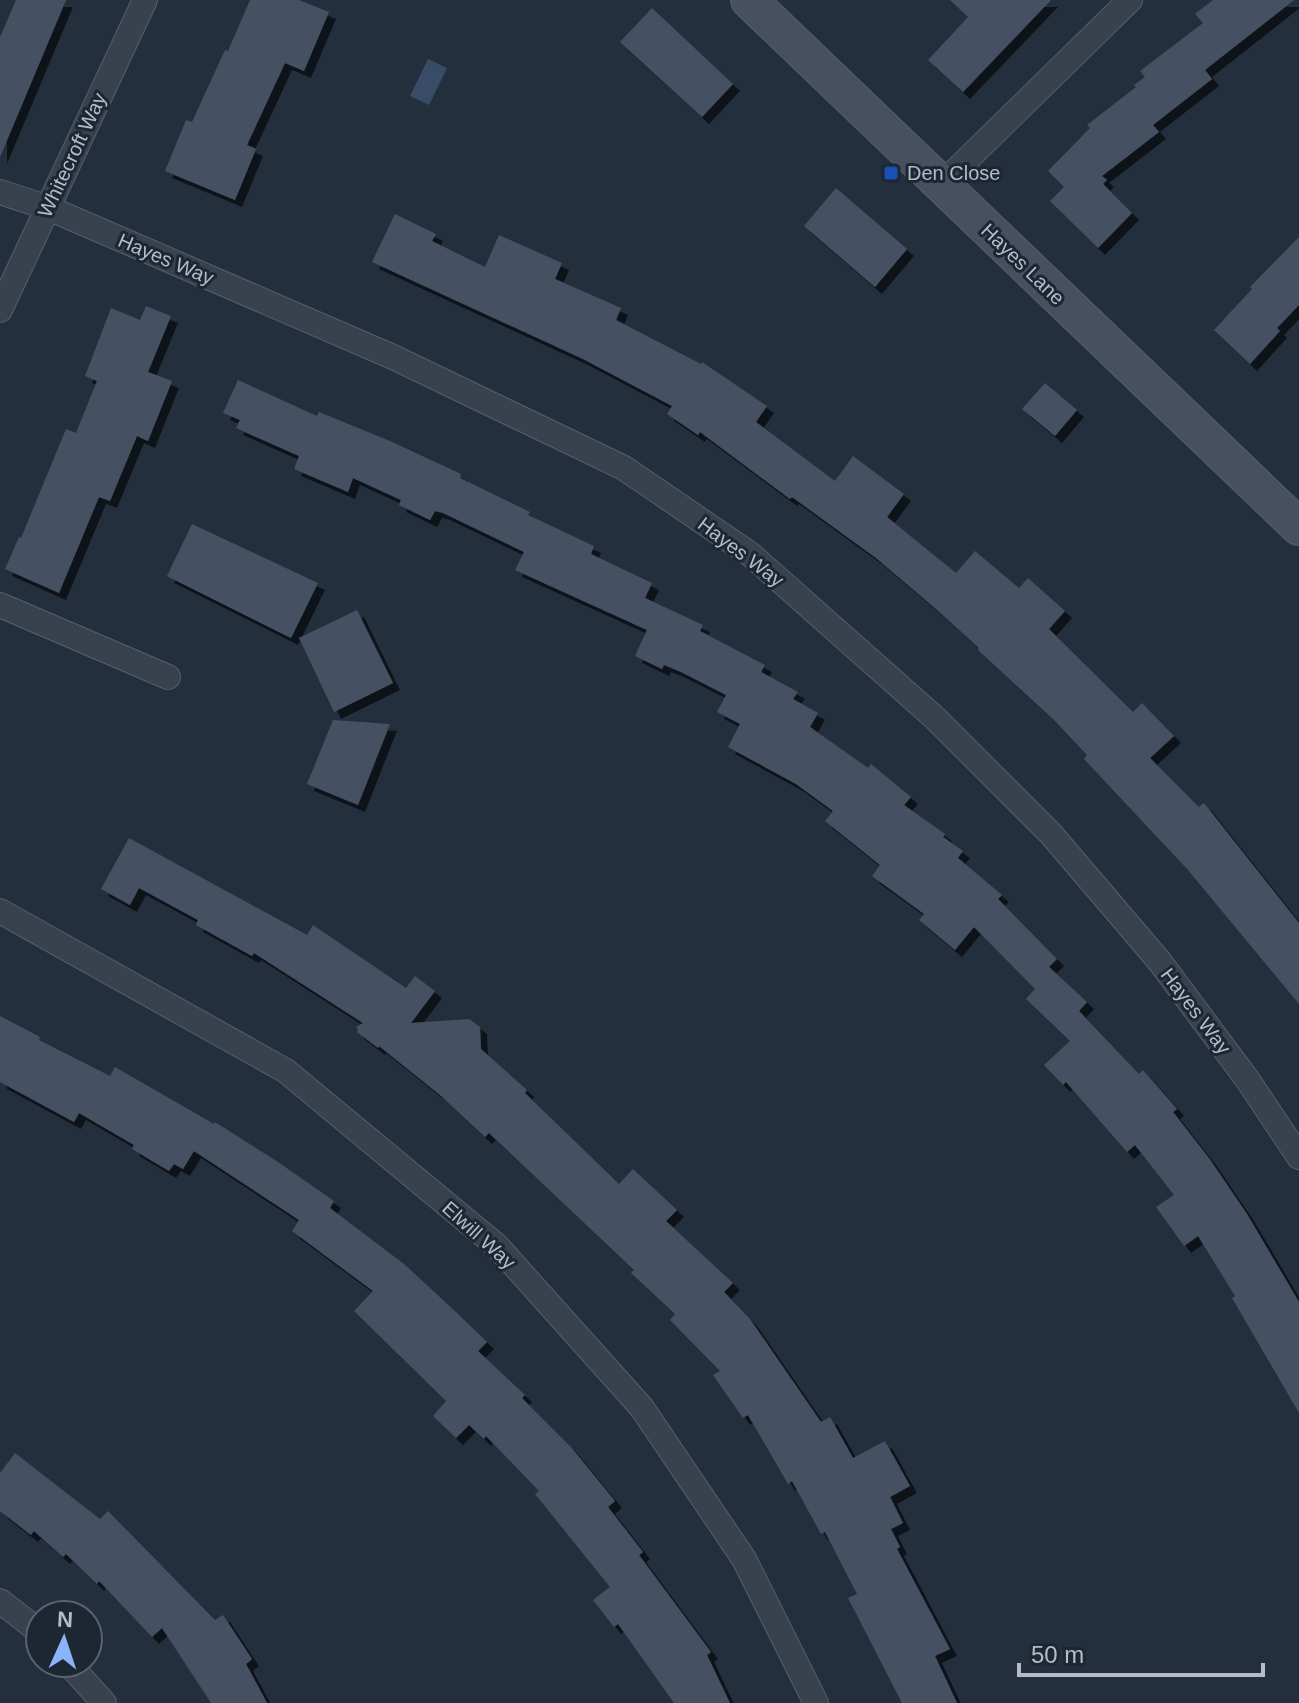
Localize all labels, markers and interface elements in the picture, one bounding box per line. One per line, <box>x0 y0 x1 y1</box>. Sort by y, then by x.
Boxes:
street label: Whitecroft Way <box>34 89 110 221</box>
place label: Den Close <box>907 162 1000 184</box>
marker: Den Close <box>882 164 900 182</box>
street label: Hayes Lane <box>977 219 1069 309</box>
street label: Hayes Way <box>115 229 217 289</box>
street label: Hayes Way <box>694 513 788 591</box>
street label: Hayes Way <box>1157 964 1235 1058</box>
street label: Elwill Way <box>438 1197 520 1273</box>
north arrow <box>24 1599 104 1679</box>
text: N <box>56 1607 74 1632</box>
scale bar <box>1019 1627 1263 1677</box>
text: 50 m <box>1031 1641 1084 1668</box>

